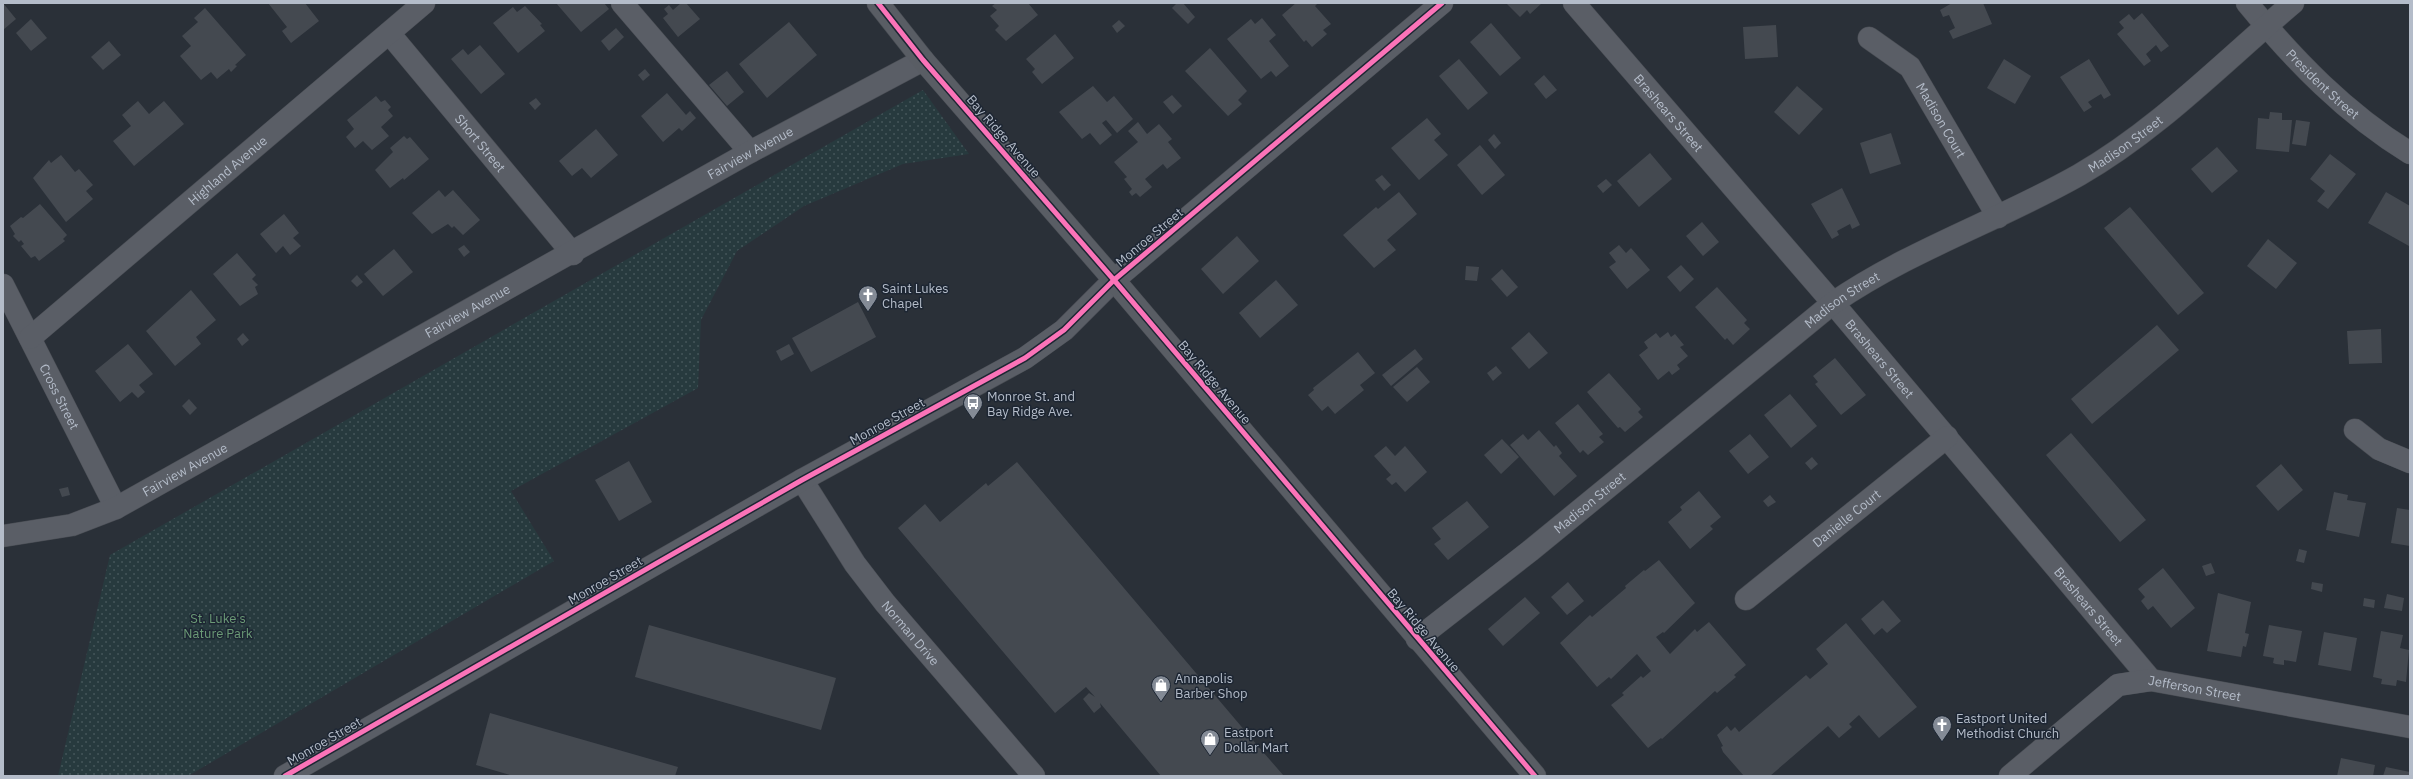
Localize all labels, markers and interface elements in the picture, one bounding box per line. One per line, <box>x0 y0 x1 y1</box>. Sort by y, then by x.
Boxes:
street label: President Street <box>2282 46 2363 123</box>
street label: Brashears Street <box>1630 70 1707 156</box>
street label: Madison Court <box>1912 80 1970 161</box>
street label: Bay Ridge Avenue <box>963 91 1044 181</box>
street label: Short Street <box>451 111 509 176</box>
street label: Madison Street <box>2085 112 2166 177</box>
street label: Fairview Avenue <box>704 123 796 183</box>
street label: Highland Avenue <box>185 132 271 209</box>
street label: Monroe Street <box>1112 204 1187 271</box>
street label: Madison Street <box>1801 268 1883 332</box>
street label: Fairview Avenue <box>422 280 513 342</box>
place label: Saint Lukes Chapel <box>882 280 949 312</box>
church icon: Saint Lukes Chapel <box>857 284 879 312</box>
street label: Brashears Street <box>1841 316 1918 402</box>
street label: Bay Ridge Avenue <box>1175 337 1255 428</box>
street label: Cross Street <box>35 361 83 432</box>
place label: Monroe St. and Bay Ridge Ave. <box>987 388 1075 420</box>
bus stop icon: Monroe St. and Bay Ridge Ave. <box>962 392 984 420</box>
street label: Monroe Street <box>847 394 928 449</box>
street label: Fairview Avenue <box>139 439 231 500</box>
street label: Madison Street <box>1550 468 1629 537</box>
street label: Danielle Court <box>1809 486 1884 551</box>
street label: Monroe Street <box>565 552 645 609</box>
street label: Brashears Street <box>2050 564 2126 649</box>
street label: Bay Ridge Avenue <box>1384 585 1464 676</box>
street label: Norman Drive <box>878 597 943 669</box>
park label: St. Luke's Nature Park <box>183 610 253 642</box>
place label: Annapolis Barber Shop <box>1175 670 1247 702</box>
street label: Jefferson Street <box>2147 672 2242 705</box>
shop icon: Annapolis Barber Shop <box>1150 674 1172 702</box>
place label: Eastport United Methodist Church <box>1956 710 2059 742</box>
street label: Monroe Street <box>284 713 364 770</box>
church icon: Eastport United Methodist Church <box>1931 714 1953 742</box>
place label: Eastport Dollar Mart <box>1224 724 1289 756</box>
shop icon: Eastport Dollar Mart <box>1199 728 1221 756</box>

